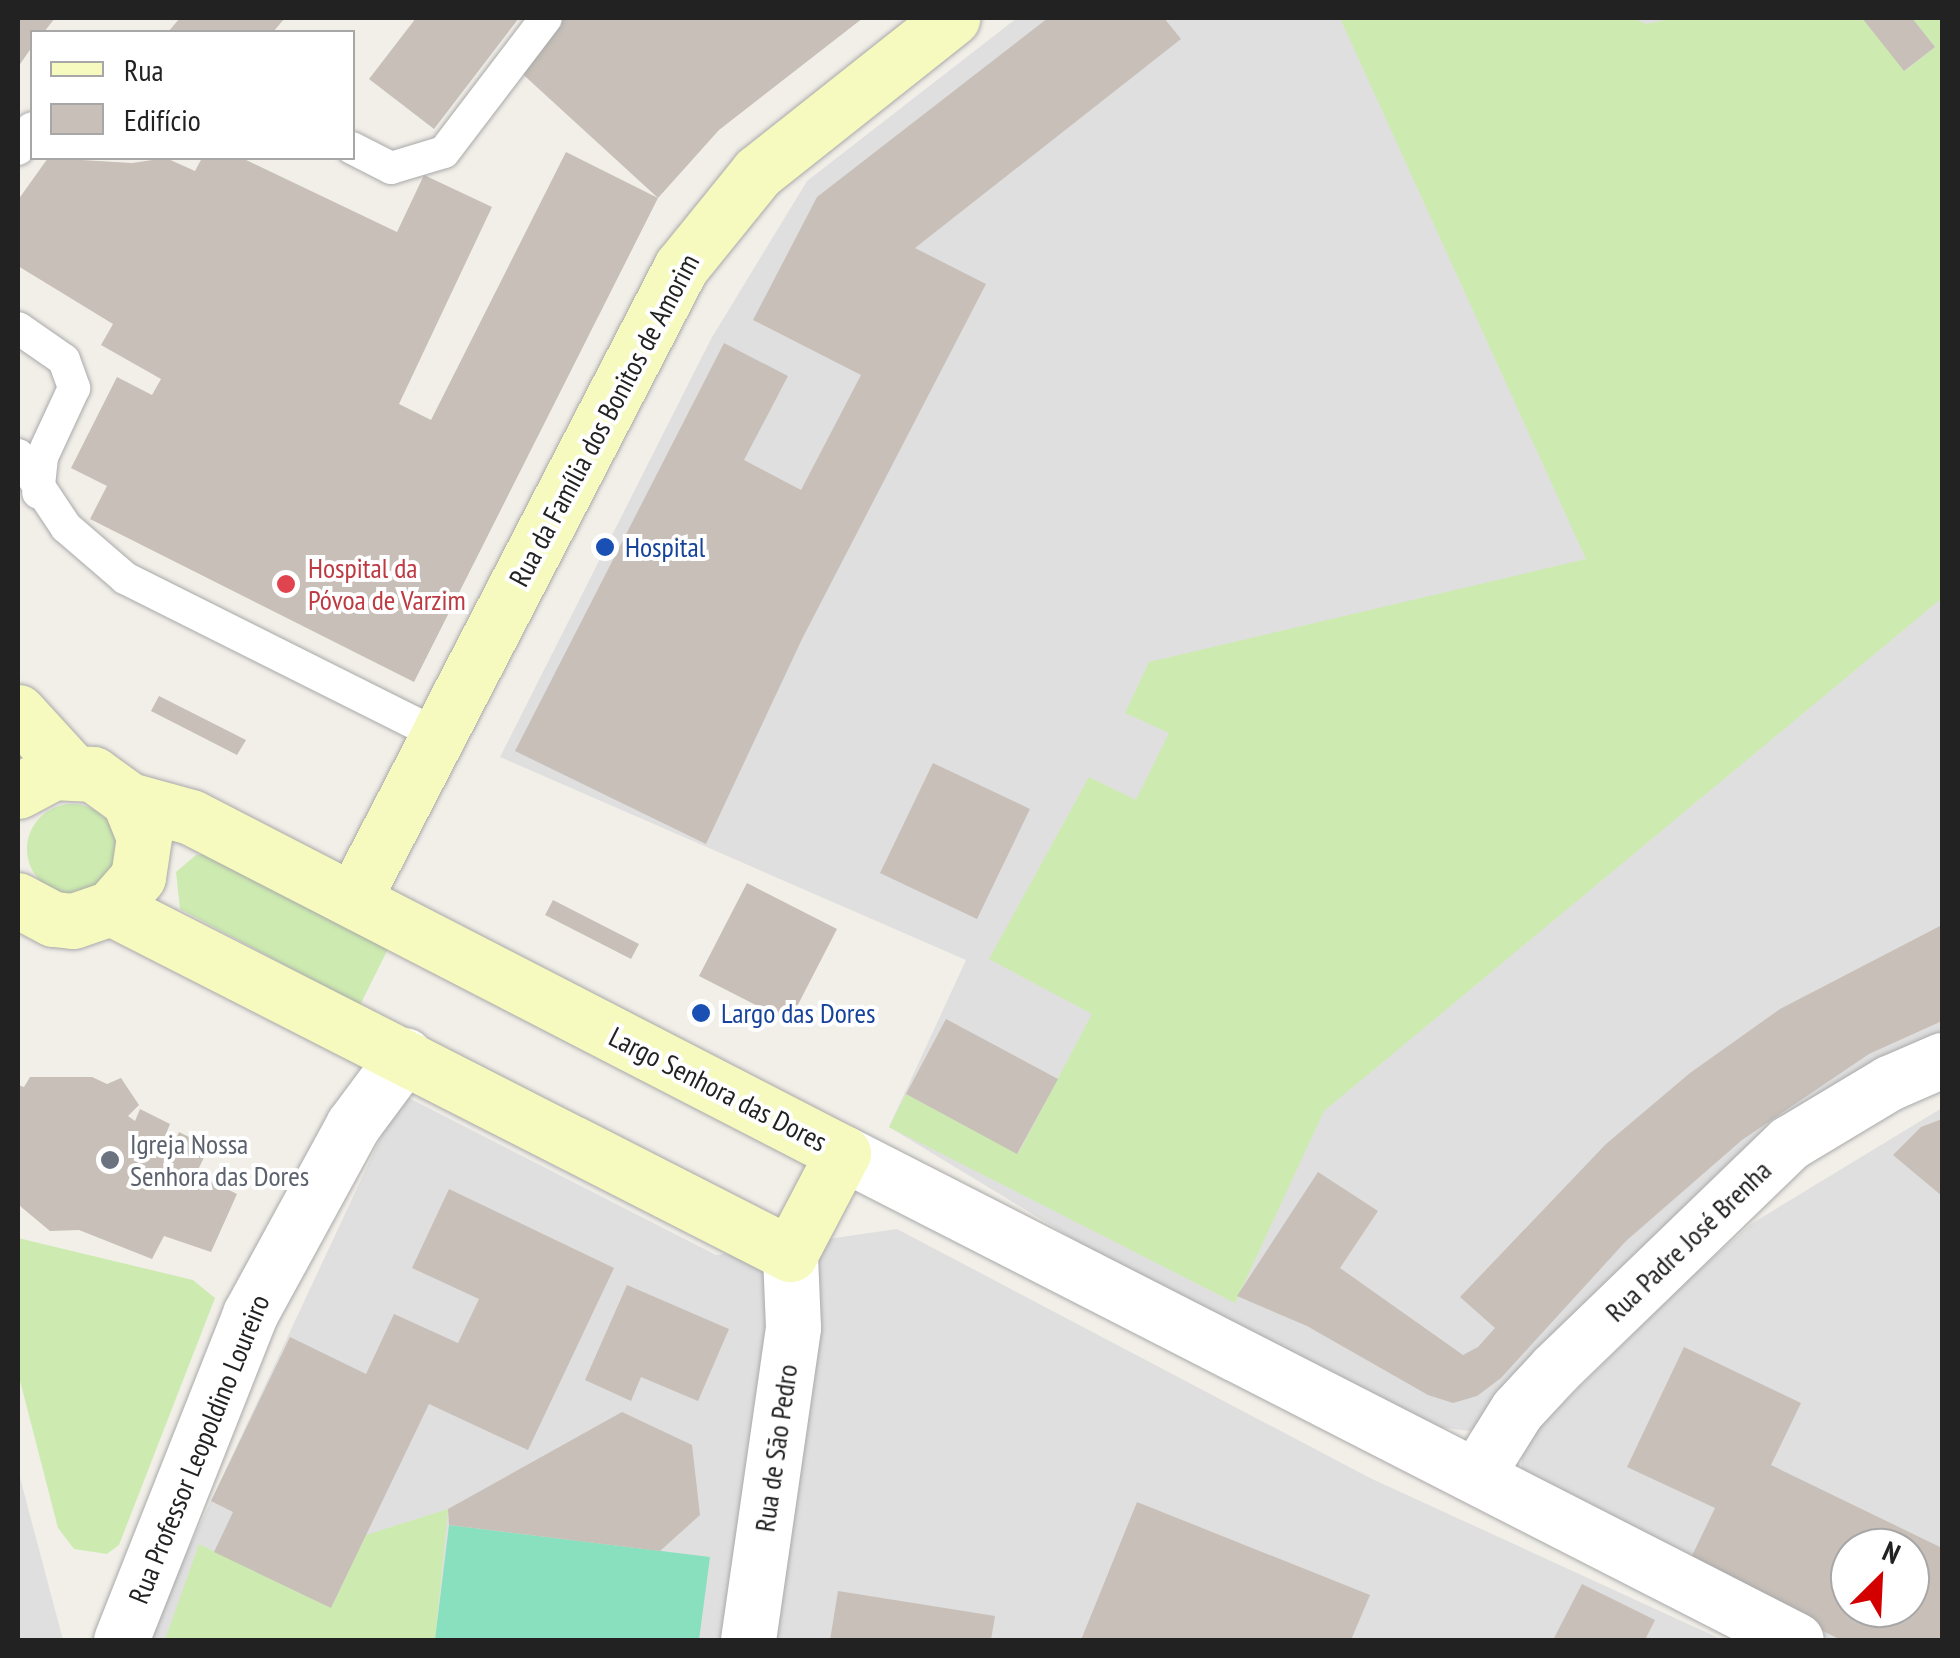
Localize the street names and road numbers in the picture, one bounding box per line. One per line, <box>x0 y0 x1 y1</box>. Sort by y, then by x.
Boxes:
street label: Rua da Família dos Bonitos de Amorim <box>502 248 706 592</box>
street label: Largo Senhora das Dores <box>604 1020 832 1158</box>
street label: Rua Padre José Brenha <box>1598 1153 1778 1329</box>
street label: Rua Professor Leopoldino Loureiro <box>122 1290 276 1608</box>
street label: Rua de São Pedro <box>748 1362 804 1534</box>

